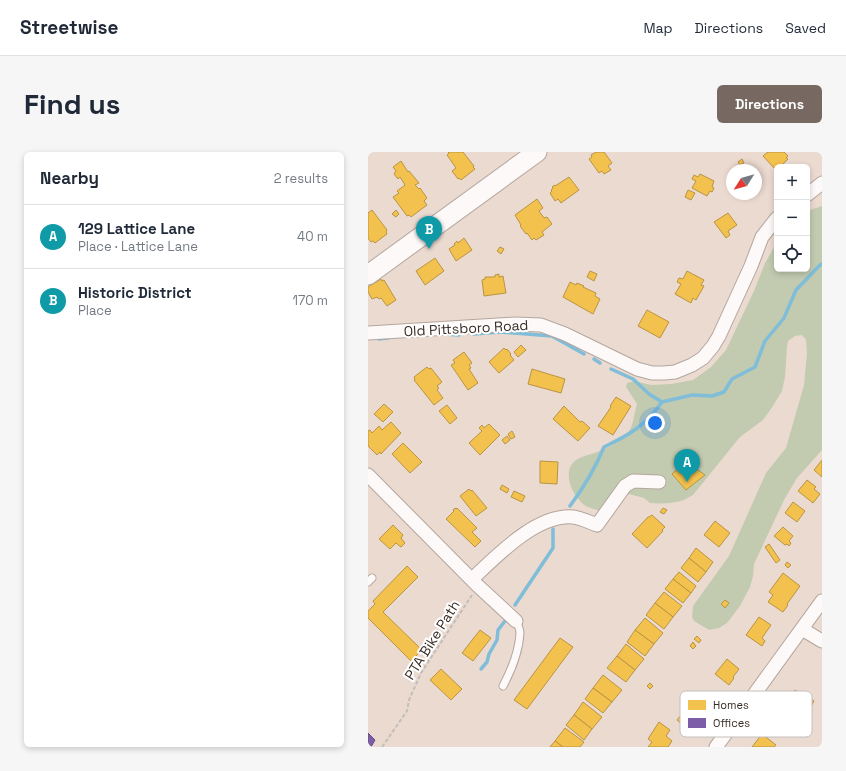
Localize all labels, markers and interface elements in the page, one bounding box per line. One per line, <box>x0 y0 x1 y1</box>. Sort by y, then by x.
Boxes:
text: Streetwise <box>20 15 119 40</box>
text: Map <box>643 19 673 37</box>
text: Directions <box>695 19 763 37</box>
text: Saved <box>785 19 826 37</box>
button: Directions <box>717 85 822 123</box>
text: Find us <box>24 86 121 122</box>
north arrow <box>726 164 762 200</box>
map controls <box>774 164 810 272</box>
button: + <box>774 164 810 200</box>
text: Nearby <box>40 167 99 189</box>
text: 2 results <box>274 170 328 187</box>
button: − <box>774 200 810 236</box>
pin: B <box>416 216 442 249</box>
text: 129 Lattice Lane <box>78 219 195 238</box>
text: A <box>49 228 57 245</box>
text: 40 m <box>297 228 328 245</box>
button: locate <box>774 236 810 272</box>
text: Place · Lattice Lane <box>78 238 198 255</box>
text: Historic District <box>78 283 192 302</box>
text: B <box>49 292 57 309</box>
text: 170 m <box>292 292 328 309</box>
text: Place <box>78 302 112 319</box>
street label: Old Pittsboro Road <box>403 316 529 340</box>
your location <box>645 413 665 433</box>
pin: A <box>674 449 700 482</box>
street label: PTA Bike Path <box>400 597 464 683</box>
legend <box>680 691 812 737</box>
text: Homes <box>713 698 749 712</box>
text: Offices <box>713 716 750 730</box>

